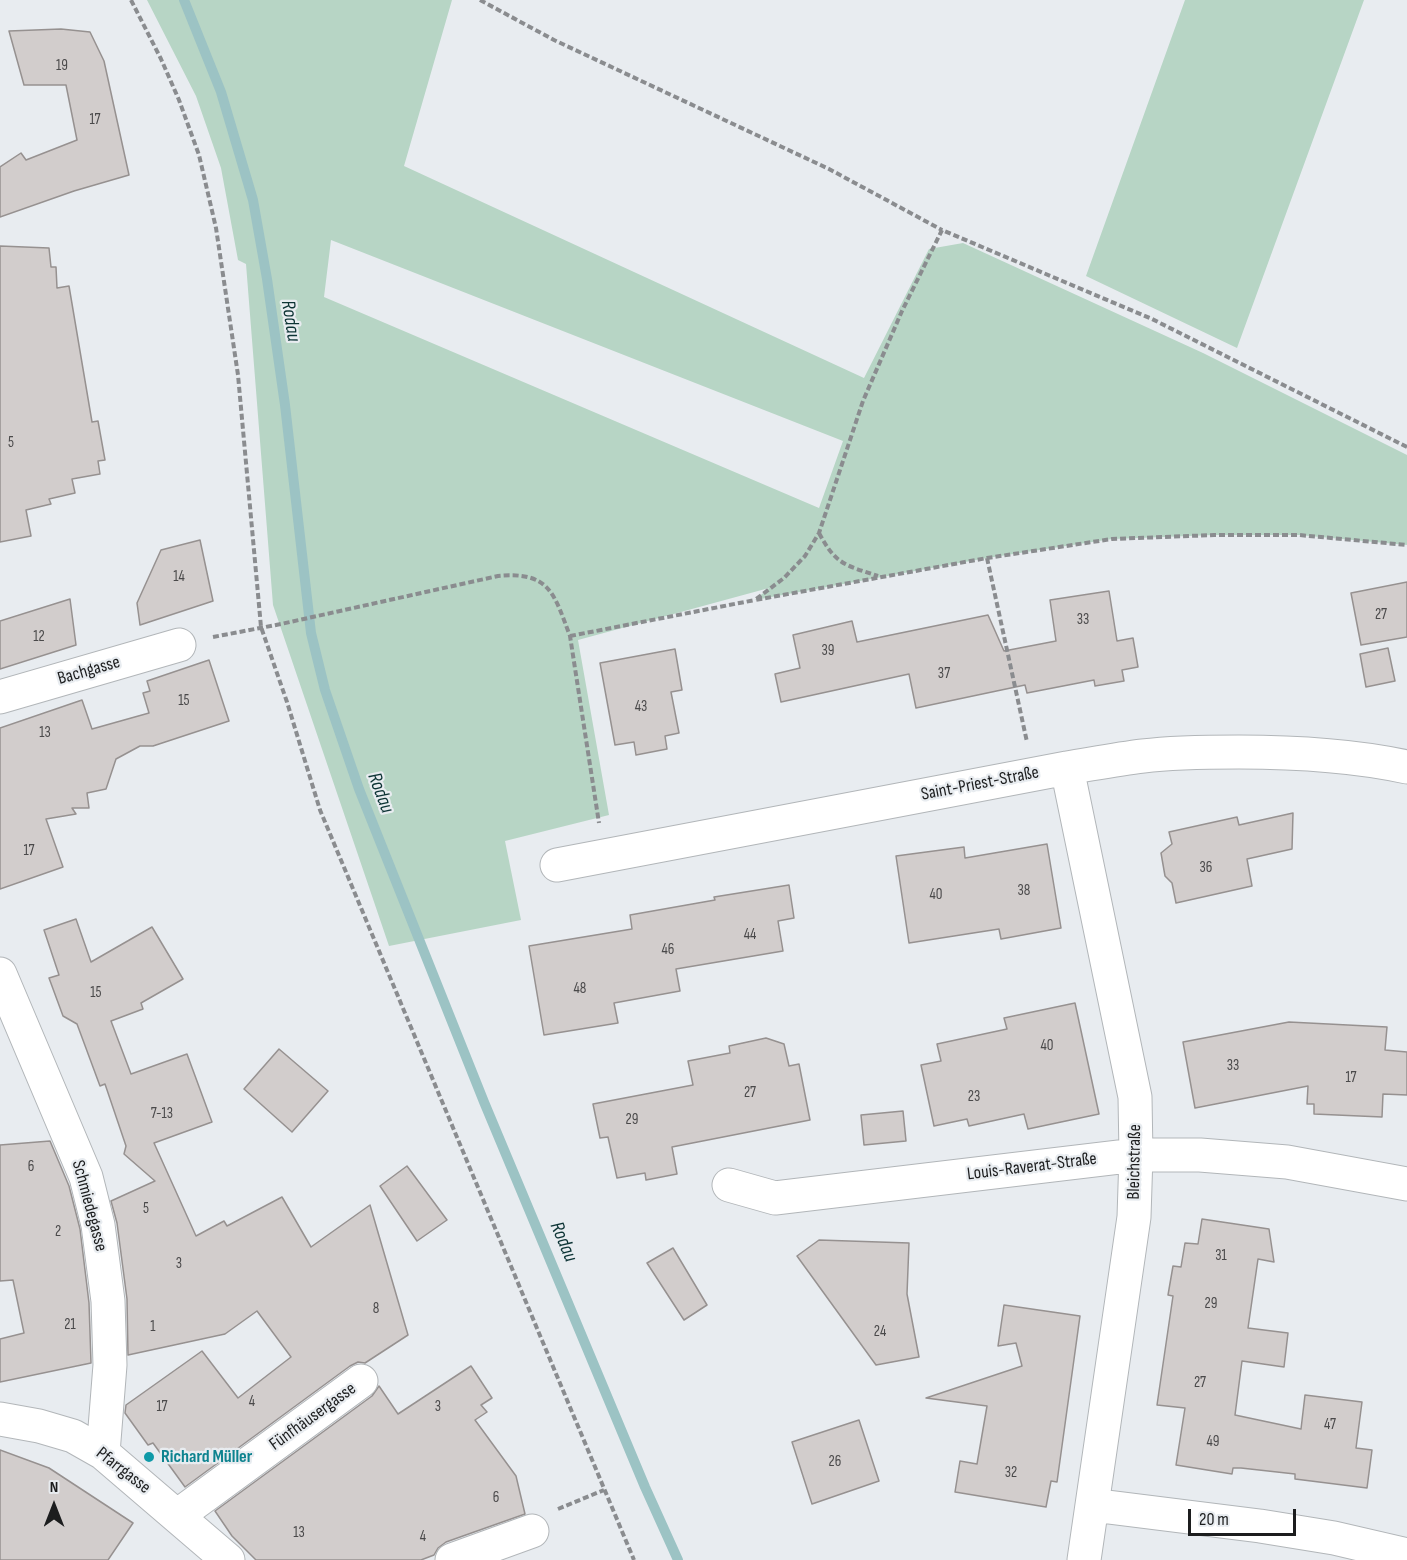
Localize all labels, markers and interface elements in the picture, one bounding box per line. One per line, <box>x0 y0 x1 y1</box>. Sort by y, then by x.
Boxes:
house number: 19 <box>56 57 68 75</box>
house number: 17 <box>89 111 101 129</box>
water label: Rodau <box>275 299 305 343</box>
house number: 5 <box>8 434 14 452</box>
house number: 14 <box>173 568 185 586</box>
house number: 27 <box>1375 606 1387 624</box>
house number: 33 <box>1077 611 1089 629</box>
house number: 12 <box>33 628 45 646</box>
house number: 39 <box>822 642 834 660</box>
street label: Bachgasse <box>55 652 123 690</box>
house number: 37 <box>938 665 950 683</box>
house number: 15 <box>178 692 190 710</box>
house number: 43 <box>635 698 647 716</box>
house number: 13 <box>39 724 51 742</box>
street label: Saint-Priest-Straße <box>919 762 1041 806</box>
water label: Rodau <box>361 769 399 817</box>
house number: 17 <box>23 842 35 860</box>
house number: 36 <box>1200 859 1212 877</box>
house number: 38 <box>1018 882 1030 900</box>
house number: 40 <box>930 886 942 904</box>
house number: 44 <box>744 926 756 944</box>
house number: 46 <box>662 941 674 959</box>
house number: 48 <box>574 980 586 998</box>
house number: 15 <box>90 984 102 1002</box>
house number: 40 <box>1041 1037 1053 1055</box>
house number: 33 <box>1227 1057 1239 1075</box>
house number: 17 <box>1345 1069 1357 1087</box>
house number: 27 <box>744 1084 756 1102</box>
house number: 23 <box>968 1088 980 1106</box>
house number: 7-13 <box>151 1105 173 1123</box>
house number: 29 <box>626 1111 638 1129</box>
street label: Bleichstraße <box>1124 1124 1146 1200</box>
street label: Louis-Raverat-Straße <box>966 1148 1098 1186</box>
house number: 6 <box>28 1158 34 1176</box>
street label: Schmiedegasse <box>66 1158 112 1254</box>
house number: 5 <box>143 1200 149 1218</box>
water label: Rodau <box>544 1218 582 1266</box>
house number: 2 <box>55 1223 61 1241</box>
house number: 31 <box>1215 1247 1227 1265</box>
house number: 3 <box>176 1255 182 1273</box>
house number: 29 <box>1205 1295 1217 1313</box>
house number: 8 <box>373 1300 379 1318</box>
house number: 21 <box>64 1316 76 1334</box>
house number: 1 <box>150 1318 156 1336</box>
house number: 24 <box>874 1323 886 1341</box>
house number: 27 <box>1194 1374 1206 1392</box>
street label: Fünfhäusergasse <box>266 1378 360 1456</box>
house number: 4 <box>249 1393 255 1411</box>
house number: 17 <box>156 1398 168 1416</box>
house number: 3 <box>435 1398 441 1416</box>
house number: 47 <box>1324 1416 1336 1434</box>
house number: 49 <box>1207 1433 1219 1451</box>
street label: Pfarrgasse <box>91 1443 155 1499</box>
place label: Richard Müller <box>161 1446 252 1468</box>
marker: Richard Müller <box>142 1450 156 1464</box>
house number: 26 <box>829 1453 841 1471</box>
house number: 32 <box>1005 1464 1017 1482</box>
north arrow <box>24 1476 84 1536</box>
text: N <box>50 1478 58 1497</box>
house number: 6 <box>493 1489 499 1507</box>
scale bar <box>1191 1497 1299 1535</box>
text: 20 m <box>1199 1509 1229 1530</box>
house number: 13 <box>293 1524 305 1542</box>
house number: 4 <box>420 1528 426 1546</box>

